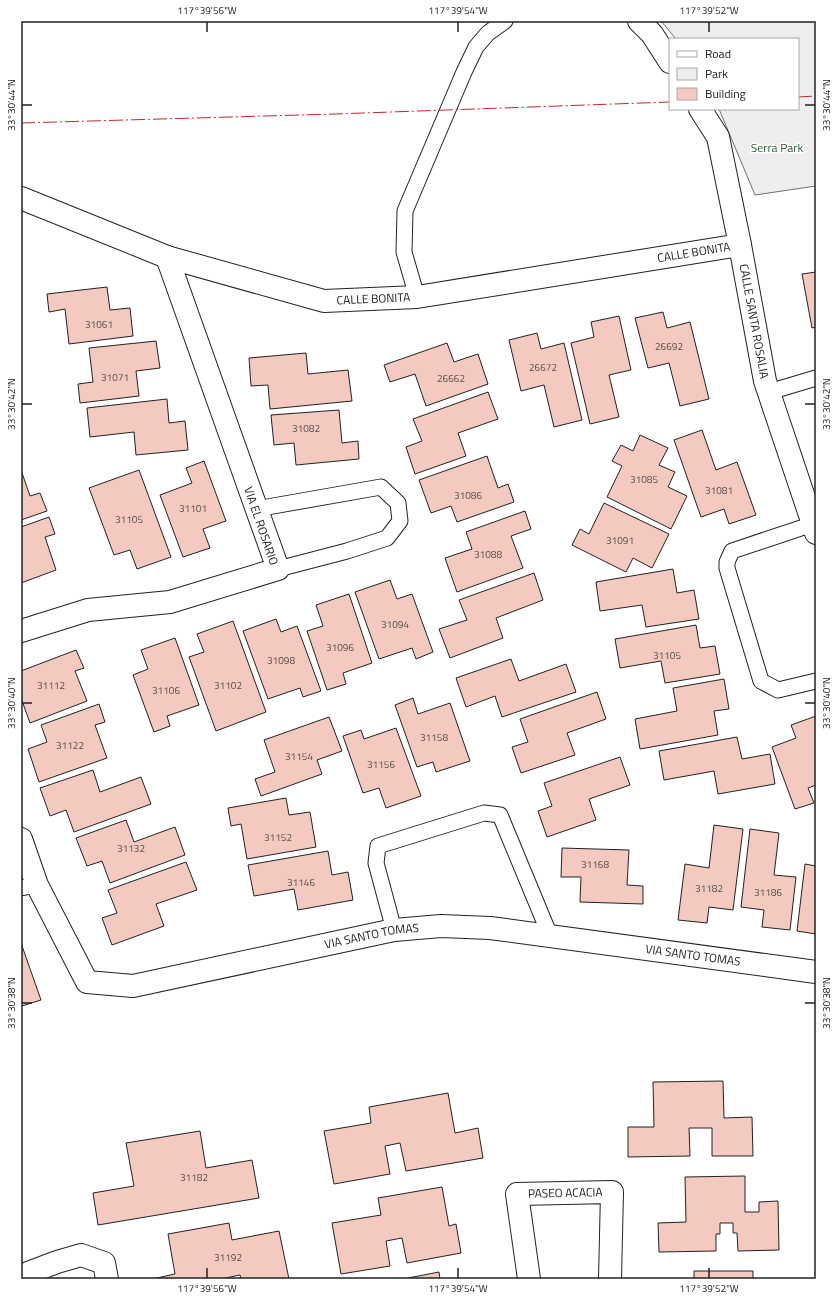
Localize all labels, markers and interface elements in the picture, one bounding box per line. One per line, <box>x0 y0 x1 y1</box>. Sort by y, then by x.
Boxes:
text: 117°39'56"W <box>177 3 237 18</box>
text: 117°39'54"W <box>428 3 488 18</box>
text: 117°39'52"W <box>679 3 739 18</box>
legend <box>669 38 799 110</box>
text: Road <box>705 44 731 63</box>
text: Park <box>705 64 728 83</box>
text: 33°30'44"N <box>4 79 19 131</box>
text: 33°30'44"N <box>819 79 834 131</box>
text: Building <box>705 84 746 103</box>
park label: Serra Park <box>751 138 803 157</box>
street label: CALLE BONITA <box>656 237 732 267</box>
street label: CALLE SANTA ROSALIA <box>735 262 774 380</box>
street label: CALLE BONITA <box>336 287 411 309</box>
house number: 31061 <box>85 317 113 332</box>
house number: 26692 <box>655 339 683 354</box>
house number: 26672 <box>529 360 557 375</box>
house number: 31071 <box>101 370 129 385</box>
house number: 26662 <box>437 371 465 386</box>
text: 33°30'42"N <box>4 378 19 430</box>
text: 33°30'42"N <box>819 378 834 430</box>
house number: 31082 <box>292 421 320 436</box>
house number: 31085 <box>630 472 658 487</box>
house number: 31081 <box>705 483 733 498</box>
street label: VIA EL ROSARIO <box>239 484 284 568</box>
house number: 31086 <box>454 488 482 503</box>
house number: 31101 <box>179 501 207 516</box>
house number: 31105 <box>115 512 143 527</box>
house number: 31091 <box>606 533 634 548</box>
house number: 31088 <box>474 547 502 562</box>
house number: 31094 <box>381 617 409 632</box>
house number: 31096 <box>326 640 354 655</box>
house number: 31105 <box>653 648 681 663</box>
house number: 31098 <box>267 653 295 668</box>
text: 33°30'40"N <box>4 677 19 729</box>
text: 33°30'40"N <box>819 677 834 729</box>
house number: 31112 <box>37 678 65 693</box>
house number: 31102 <box>214 678 242 693</box>
house number: 31106 <box>152 683 180 698</box>
house number: 31158 <box>420 730 448 745</box>
house number: 31122 <box>56 738 84 753</box>
house number: 31154 <box>285 749 313 764</box>
house number: 31156 <box>367 757 395 772</box>
house number: 31152 <box>264 830 292 845</box>
house number: 31132 <box>117 841 145 856</box>
house number: 31168 <box>581 857 609 872</box>
house number: 31146 <box>287 875 315 890</box>
house number: 31182 <box>695 881 723 896</box>
house number: 31186 <box>754 885 782 900</box>
street label: VIA SANTO TOMAS <box>323 918 420 954</box>
street label: VIA SANTO TOMAS <box>644 939 742 971</box>
text: 33°30'38"N <box>4 977 19 1029</box>
text: 33°30'38"N <box>819 977 834 1029</box>
house number: 31182 <box>180 1170 208 1185</box>
street label: PASEO ACACIA <box>528 1182 603 1203</box>
house number: 31192 <box>214 1250 242 1265</box>
text: 117°39'56"W <box>177 1281 237 1296</box>
text: 117°39'54"W <box>428 1281 488 1296</box>
text: 117°39'52"W <box>679 1281 739 1296</box>

